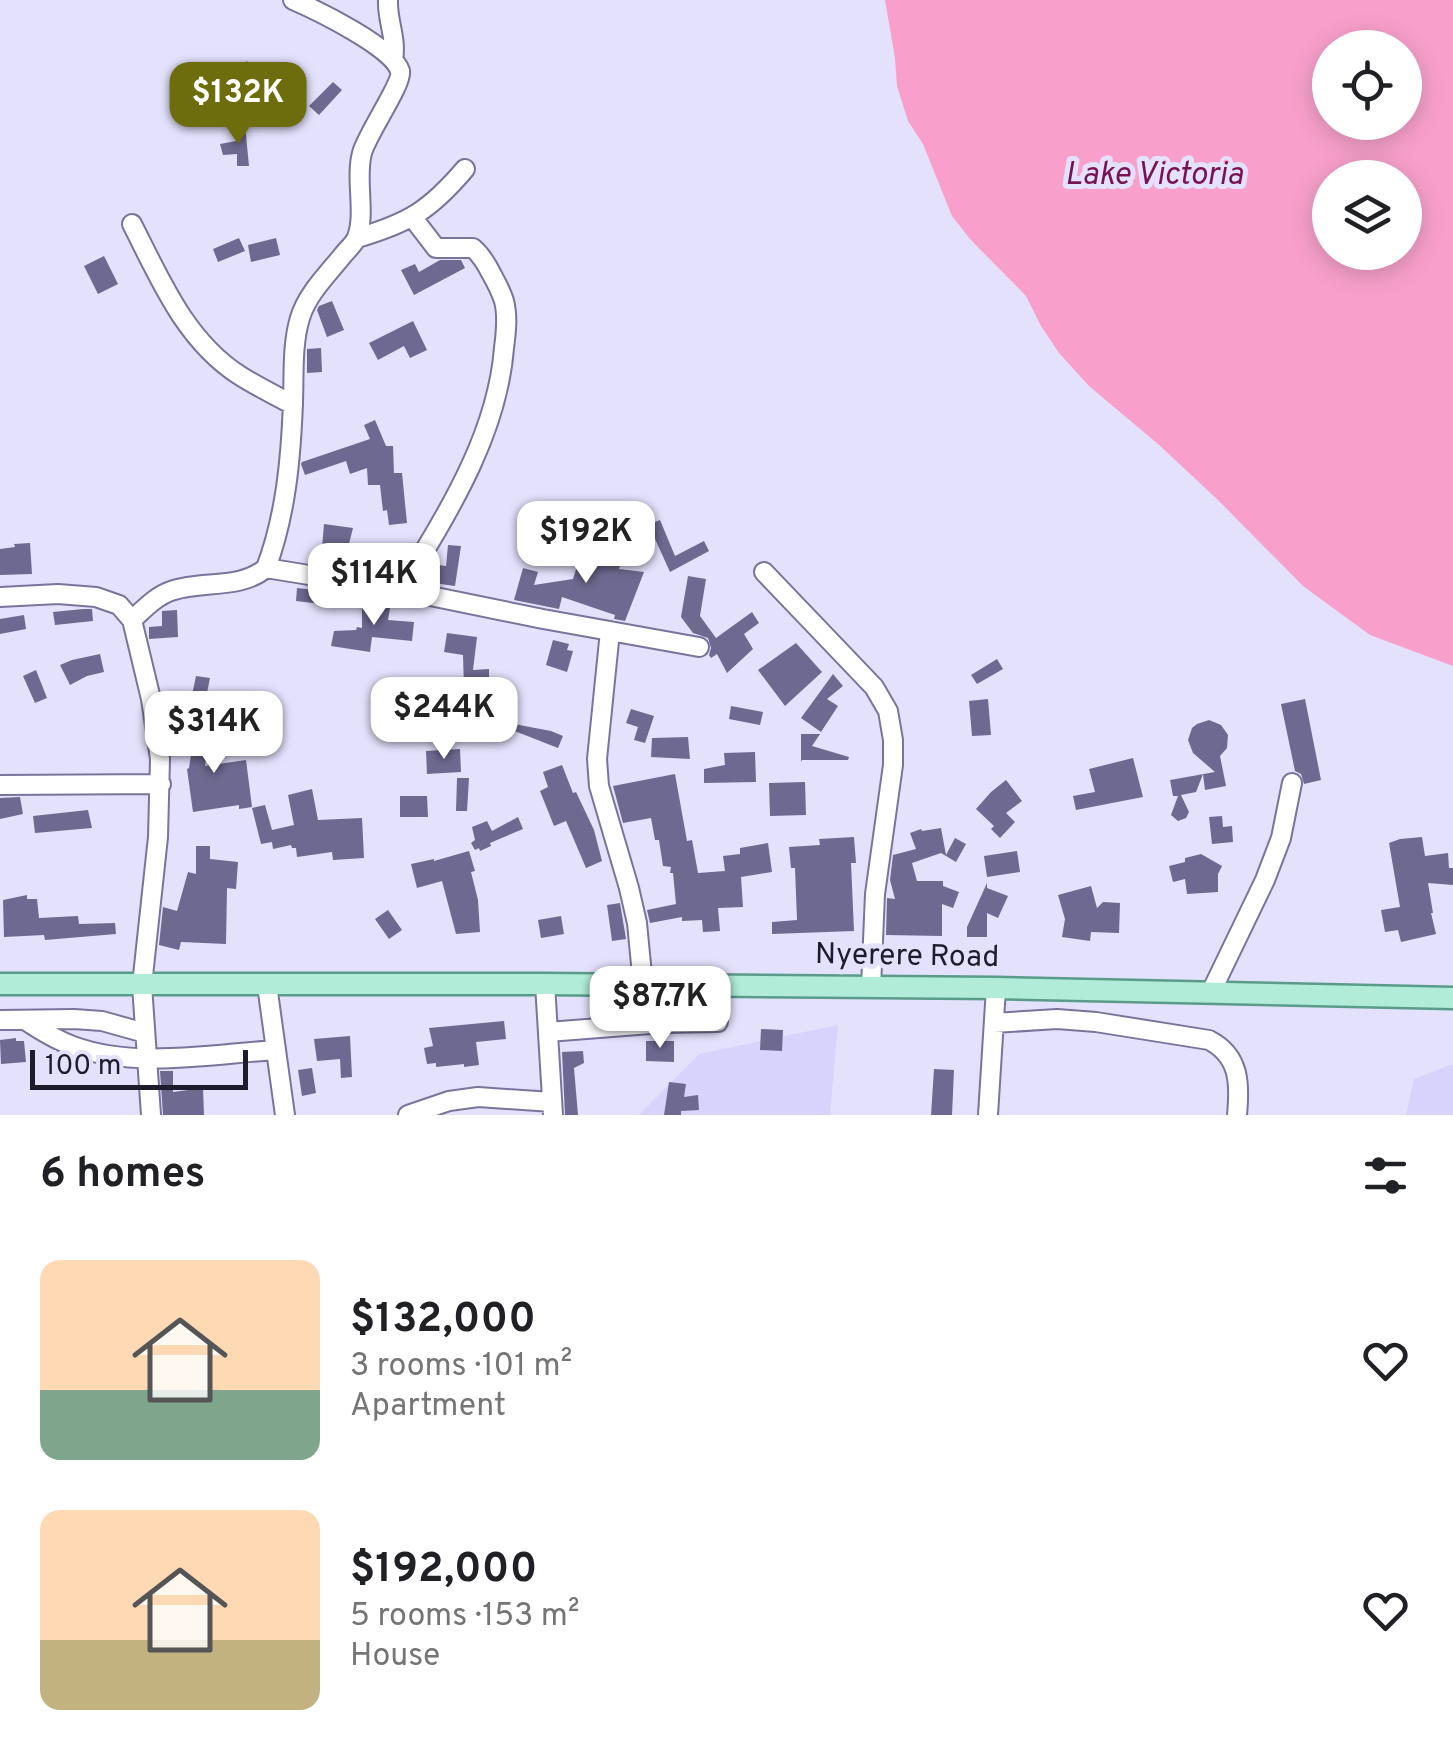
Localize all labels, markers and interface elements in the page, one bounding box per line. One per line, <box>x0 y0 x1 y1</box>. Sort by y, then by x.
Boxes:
map controls <box>1312 30 1422 270</box>
button: locate <box>1312 30 1422 140</box>
pin: $132K <box>168 62 308 147</box>
text: $132K <box>192 74 284 114</box>
water label: Lake Victoria <box>1065 156 1244 196</box>
button: layers <box>1312 160 1422 270</box>
pin: $192K <box>516 501 656 586</box>
text: $192K <box>539 513 633 553</box>
pin: $114K <box>304 543 444 628</box>
text: $114K <box>330 555 418 595</box>
pin: $244K <box>374 677 514 762</box>
text: $244K <box>393 689 495 729</box>
pin: $314K <box>144 691 284 776</box>
text: $314K <box>167 703 261 743</box>
street label: Nyerere Road <box>815 937 999 977</box>
pin: $87.7K <box>579 966 741 1051</box>
text: $87.7K <box>612 978 708 1018</box>
scale bar <box>30 1045 248 1090</box>
text: 100 m <box>45 1049 121 1085</box>
icon: filters <box>1358 1148 1413 1203</box>
text: 6 homes <box>40 1149 205 1202</box>
text: $132,000 <box>350 1294 536 1347</box>
icon: home <box>120 1300 240 1420</box>
icon: heart <box>1358 1333 1413 1388</box>
text: 3 rooms · 101 m² <box>350 1347 572 1387</box>
text: Apartment <box>350 1387 506 1427</box>
text: $192,000 <box>350 1544 537 1597</box>
icon: home <box>120 1550 240 1670</box>
icon: heart <box>1358 1583 1413 1638</box>
text: 5 rooms · 153 m² <box>350 1597 580 1637</box>
text: House <box>350 1637 440 1677</box>

